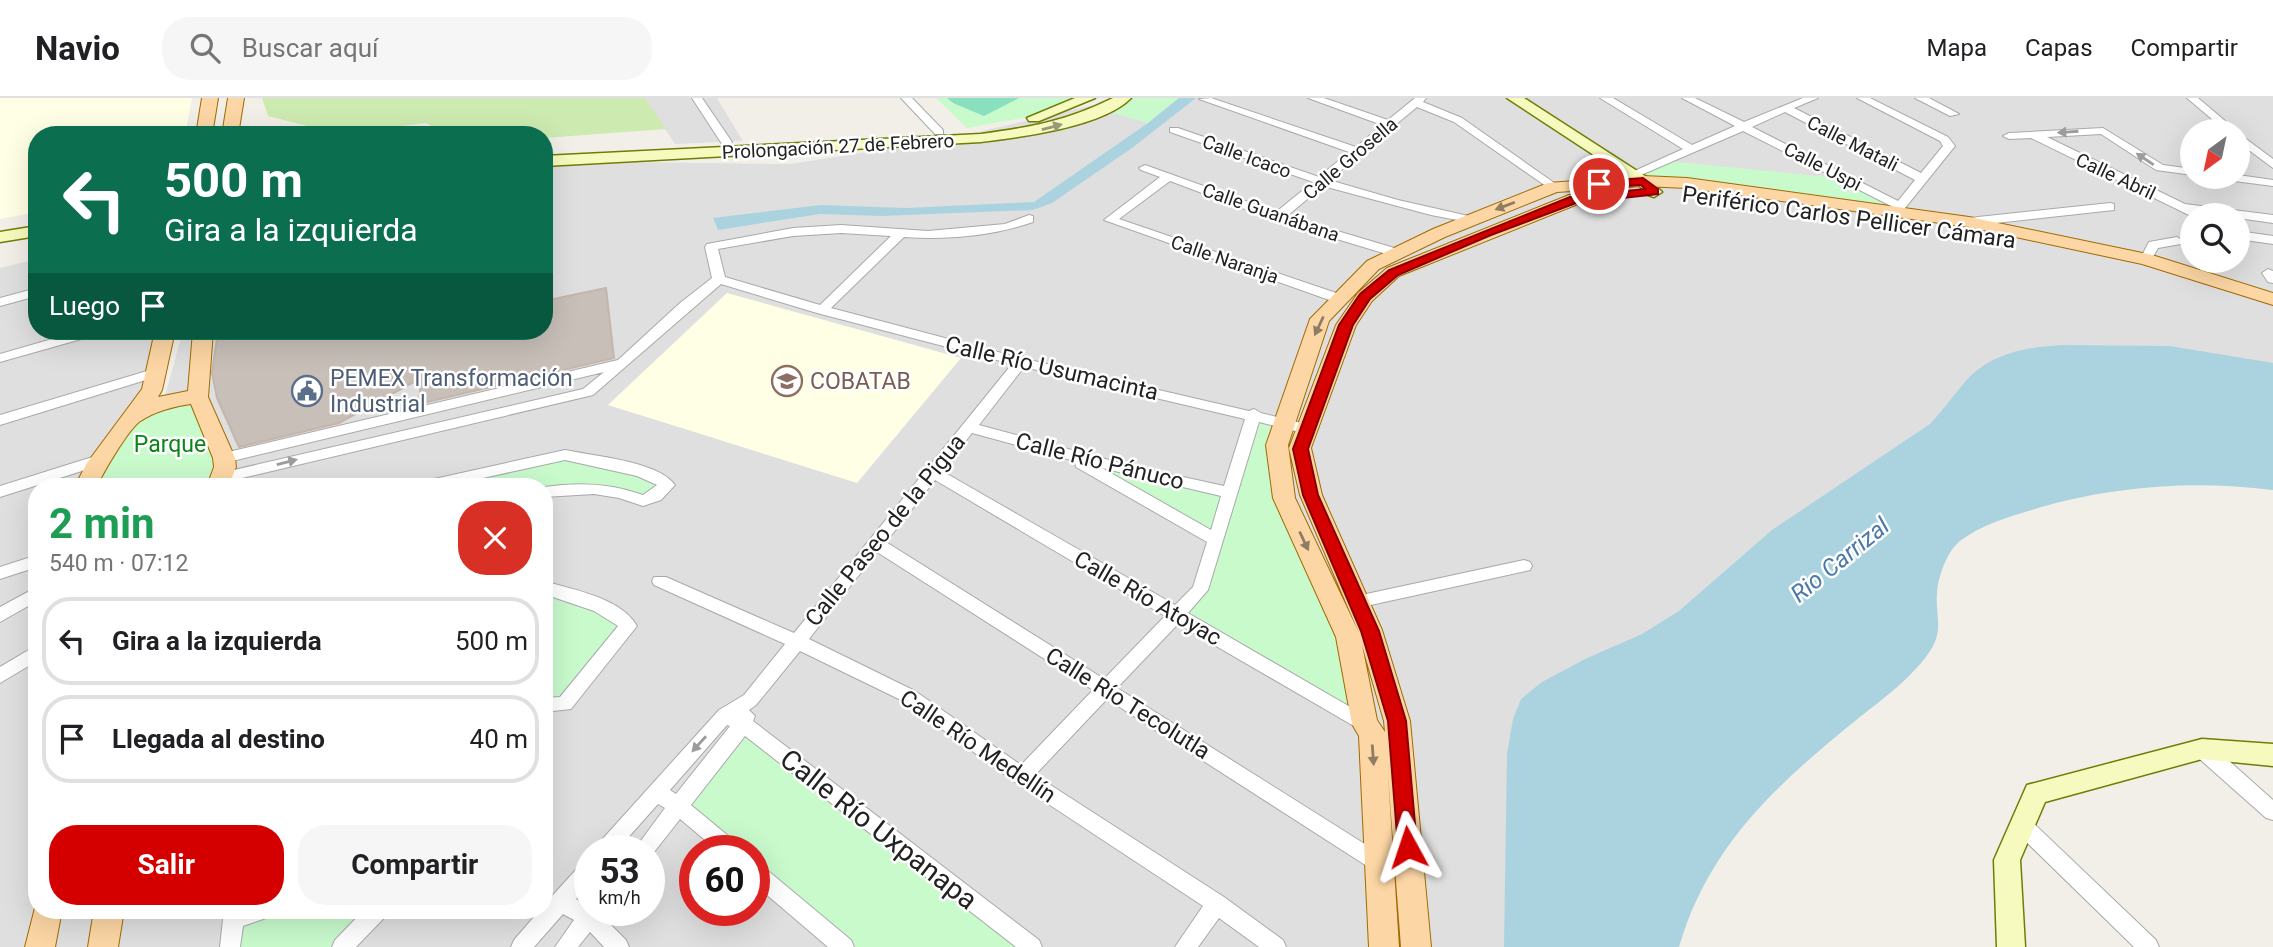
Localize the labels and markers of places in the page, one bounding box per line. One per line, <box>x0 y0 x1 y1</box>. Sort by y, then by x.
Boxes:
pin <box>1569 154 1629 214</box>
school or university icon: COBATAB <box>770 364 804 398</box>
place label: PEMEX Transformación Industrial <box>330 365 573 418</box>
place label: COBATAB <box>810 368 911 395</box>
public building icon: PEMEX Transformación Industrial <box>290 374 324 408</box>

